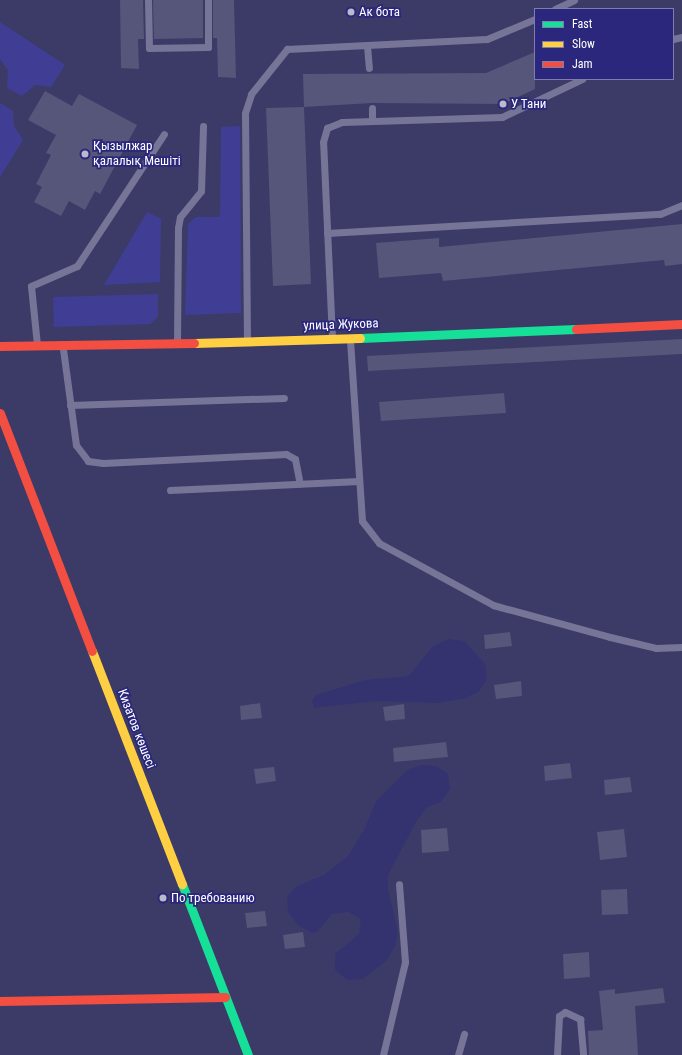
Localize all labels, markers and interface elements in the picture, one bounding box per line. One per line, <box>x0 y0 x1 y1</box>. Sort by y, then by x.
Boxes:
place label: Ак бота <box>359 4 400 20</box>
marker: Ак бота <box>346 7 356 17</box>
legend <box>534 8 674 80</box>
text: Fast <box>572 17 592 31</box>
text: Slow <box>572 37 595 51</box>
text: Jam <box>572 57 593 71</box>
place label: У Тани <box>511 96 547 112</box>
marker: У Тани <box>498 99 508 109</box>
place label: Қызылжар қалалық Мешіті <box>93 139 181 170</box>
marker: Қызылжар қалалық Мешіті <box>80 149 90 159</box>
street label: улица Жукова <box>303 316 379 334</box>
street label: Кизатов көшесі <box>114 687 158 771</box>
place label: По требованию <box>171 890 255 906</box>
marker: По требованию <box>158 893 168 903</box>

